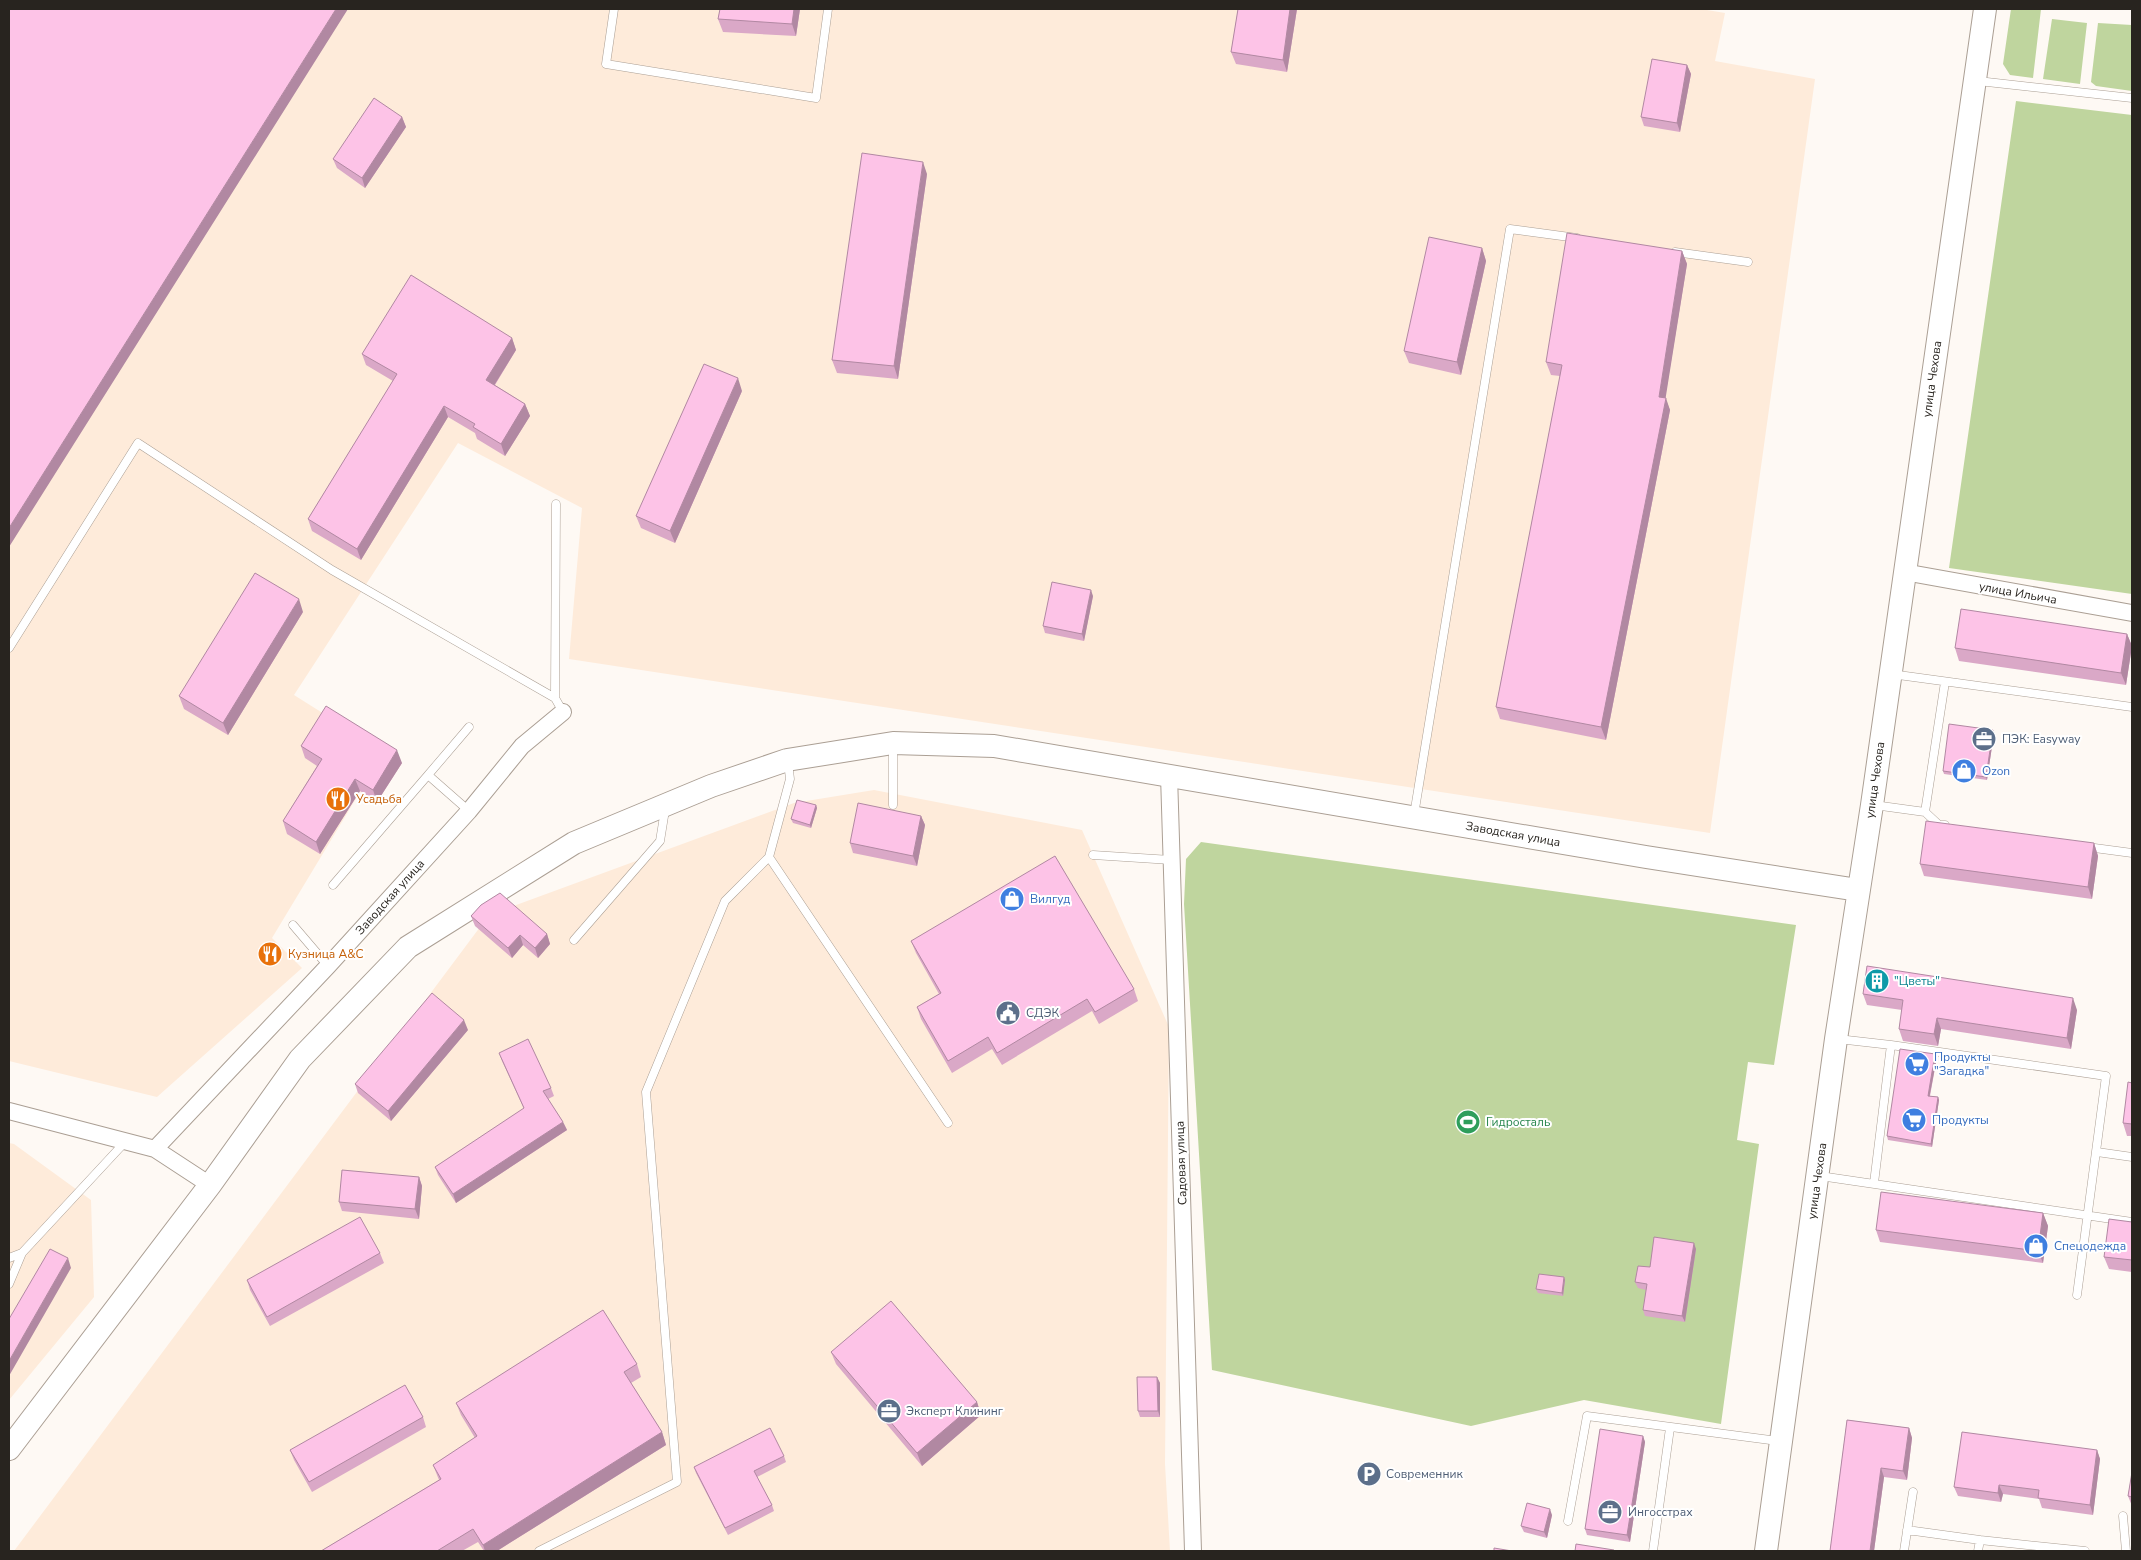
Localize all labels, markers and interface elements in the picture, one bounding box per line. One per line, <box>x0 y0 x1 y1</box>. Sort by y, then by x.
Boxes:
street label: улица Чехова <box>1919 340 1945 418</box>
street label: улица Ильича <box>1978 578 2058 608</box>
office icon: ПЭК: Easyway <box>1971 726 1997 752</box>
place label: ПЭК: Easyway <box>2002 731 2081 747</box>
street label: улица Чехова <box>1862 741 1888 819</box>
shop icon: Ozon <box>1951 758 1977 784</box>
place label: Ozon <box>1982 763 2010 779</box>
restaurant icon: Усадьба <box>325 786 351 812</box>
place label: Усадьба <box>355 791 402 807</box>
street label: Заводская улица <box>1464 818 1562 850</box>
street label: Заводская улица <box>352 856 428 938</box>
shop icon: Вилгуд <box>999 886 1025 912</box>
place label: Вилгуд <box>1030 891 1070 907</box>
restaurant icon: Кузница А&С <box>257 941 283 967</box>
place label: Кузница А&С <box>288 946 364 962</box>
building icon: "Цветы" <box>1864 968 1890 994</box>
place label: "Цветы" <box>1894 973 1940 989</box>
public building icon: СДЭК <box>995 1000 1021 1026</box>
place label: СДЭК <box>1026 1005 1059 1021</box>
place label: Продукты "Загадка" <box>1934 1049 1991 1079</box>
supermarket icon: Продукты "Загадка" <box>1904 1051 1930 1077</box>
supermarket icon: Продукты <box>1901 1107 1927 1133</box>
sports icon: Гидросталь <box>1455 1109 1481 1135</box>
place label: Продукты <box>1932 1112 1989 1128</box>
place label: Гидросталь <box>1486 1114 1550 1130</box>
street label: Садовая улица <box>1172 1121 1190 1205</box>
street label: улица Чехова <box>1804 1142 1830 1220</box>
shop icon: Спецодежда <box>2023 1233 2049 1259</box>
place label: Спецодежда <box>2054 1238 2126 1254</box>
office icon: Эксперт Клининг <box>876 1398 902 1424</box>
place label: Эксперт Клининг <box>906 1403 1004 1419</box>
parking icon: Современник <box>1356 1461 1382 1487</box>
place label: Современник <box>1386 1466 1463 1482</box>
office icon: Ингосстрах <box>1597 1499 1623 1525</box>
place label: Ингосстрах <box>1628 1504 1693 1520</box>

